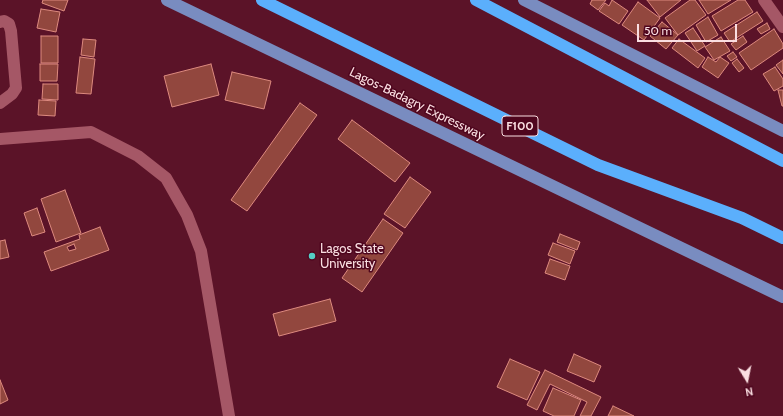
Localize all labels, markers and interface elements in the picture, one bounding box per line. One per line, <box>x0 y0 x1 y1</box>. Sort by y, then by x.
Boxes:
scale bar <box>639 16 739 42</box>
text: 50 m <box>644 23 672 38</box>
street label: Lagos-Badagry Expressway <box>347 64 487 144</box>
road number: F100 <box>502 116 538 136</box>
place label: Lagos State University <box>320 241 384 272</box>
marker: Lagos State University <box>307 251 317 261</box>
north arrow <box>727 360 767 400</box>
text: N <box>744 384 754 399</box>

